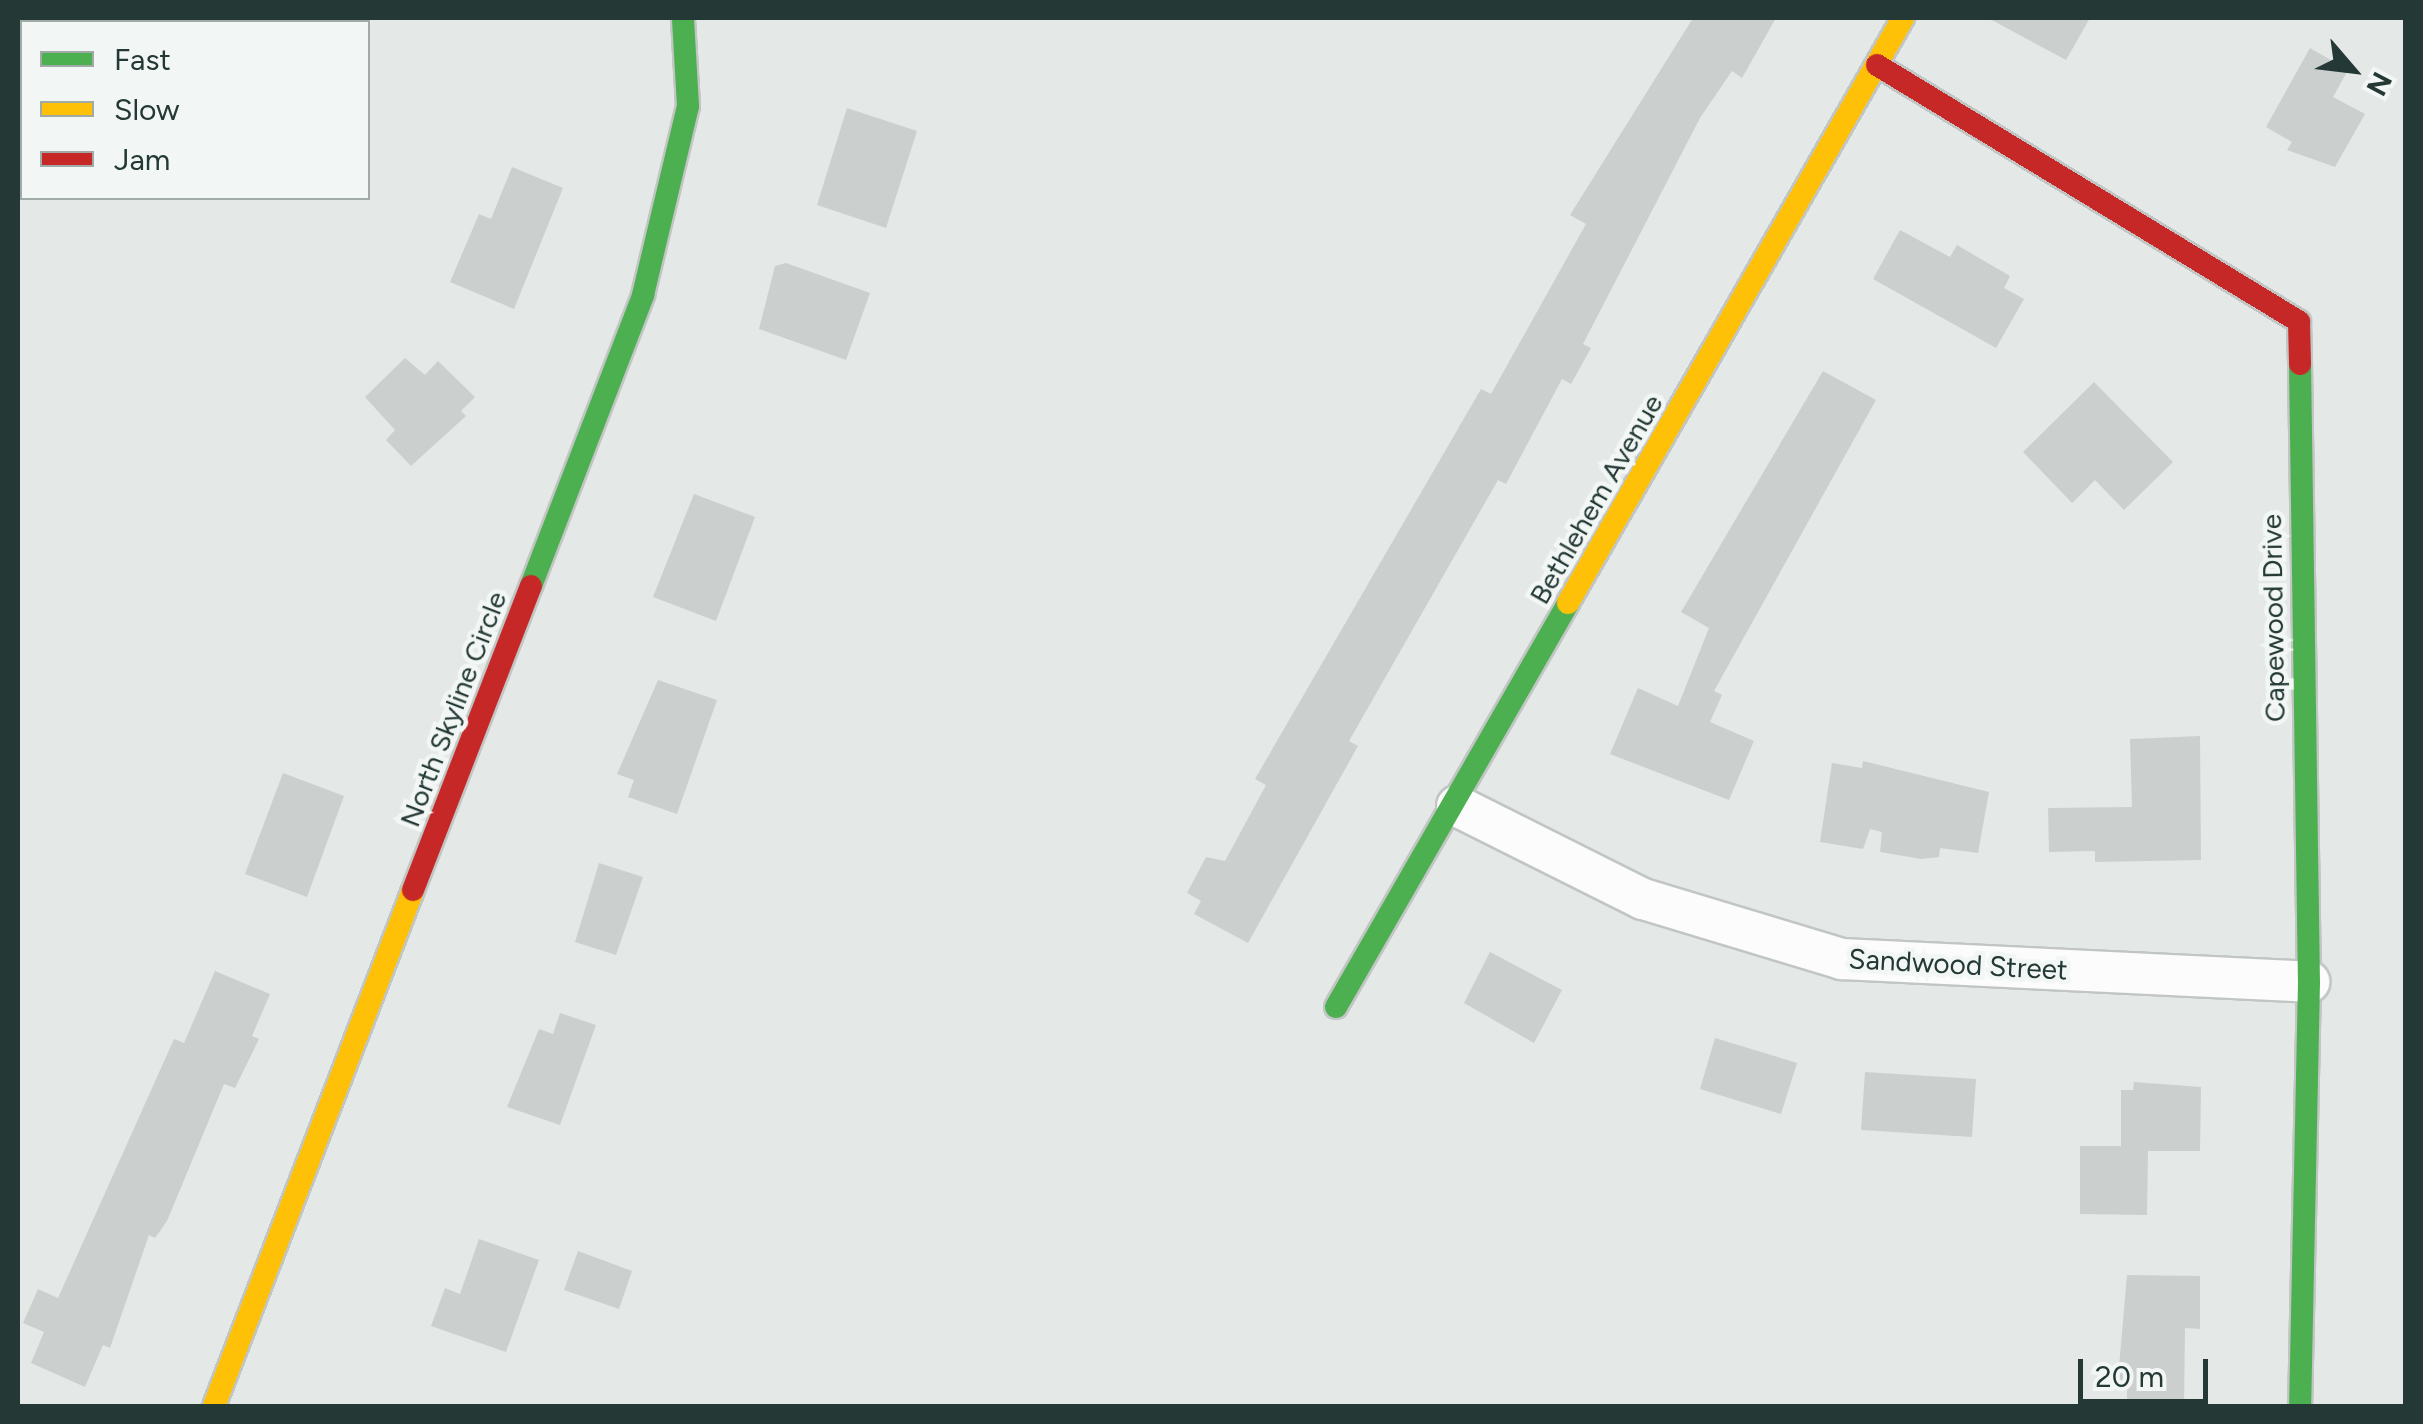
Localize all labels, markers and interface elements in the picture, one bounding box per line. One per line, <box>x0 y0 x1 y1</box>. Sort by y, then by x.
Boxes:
legend <box>20 20 370 200</box>
north arrow <box>2303 20 2403 120</box>
text: Fast <box>114 41 171 78</box>
text: N <box>2359 67 2400 102</box>
text: Slow <box>114 91 180 128</box>
text: Jam <box>114 141 170 178</box>
street label: Bethlehem Avenue <box>1522 388 1670 610</box>
street label: Capewood Drive <box>2254 514 2292 722</box>
street label: North Skyline Circle <box>393 587 513 831</box>
street label: Sandwood Street <box>1848 941 2068 987</box>
scale bar <box>2083 1339 2213 1401</box>
text: 20 m <box>2095 1358 2164 1395</box>

